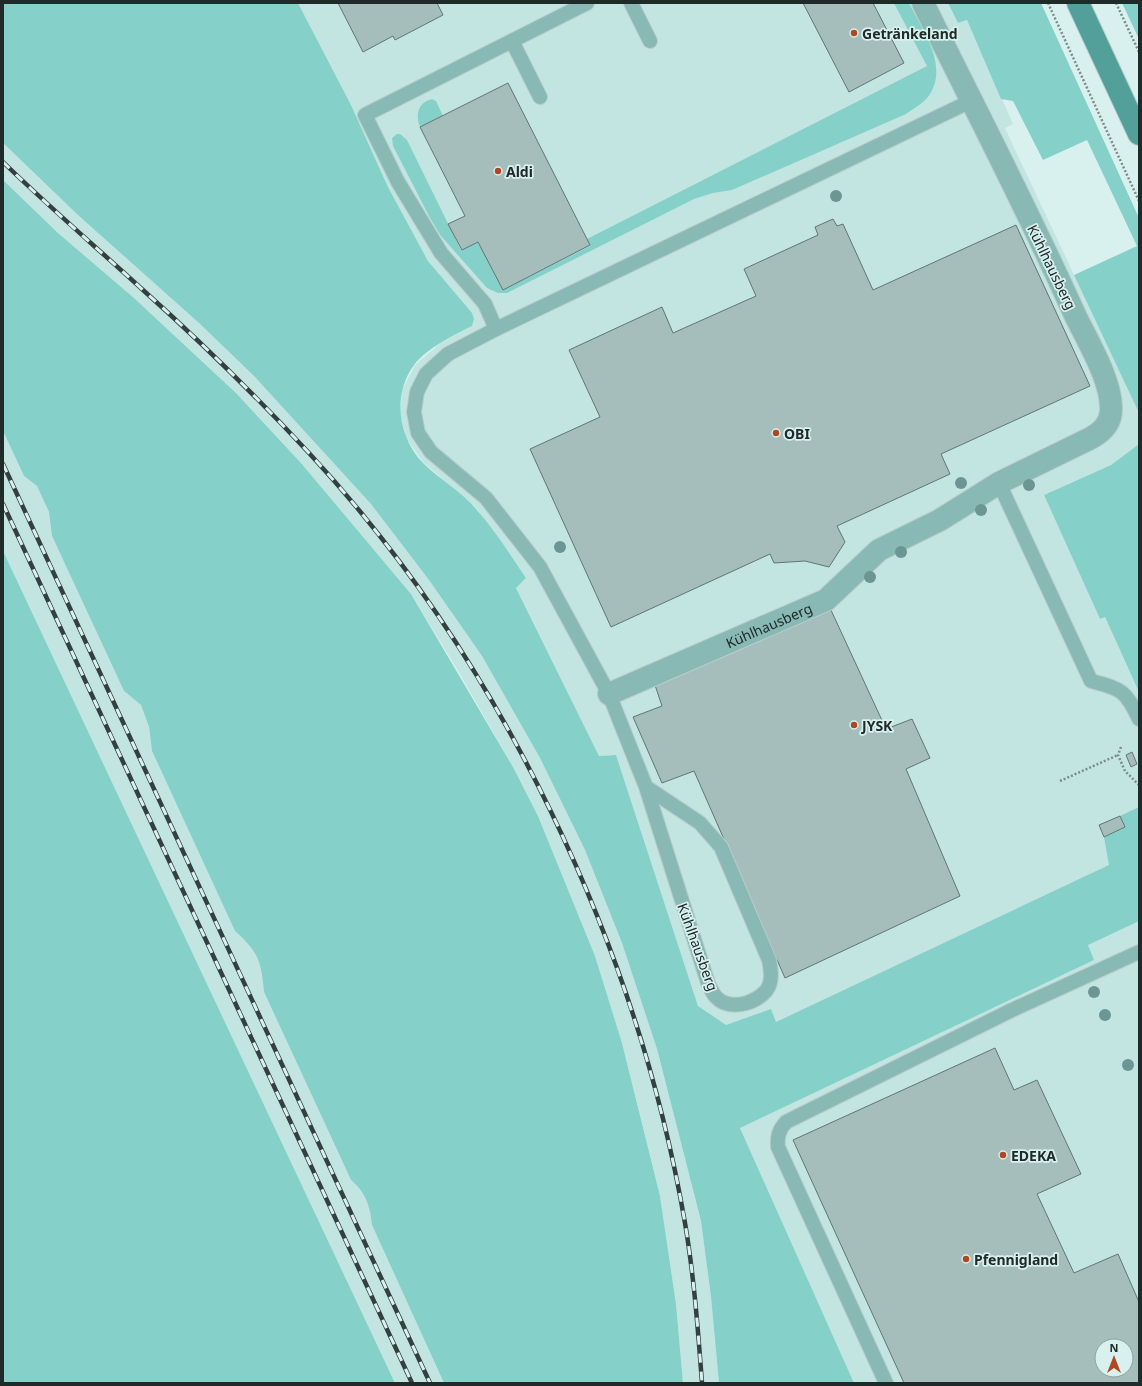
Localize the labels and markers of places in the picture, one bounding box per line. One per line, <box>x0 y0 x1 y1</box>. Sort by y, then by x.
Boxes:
place label: Getränkeland <box>862 24 958 43</box>
marker: Getränkeland <box>849 28 859 38</box>
place label: Aldi <box>506 162 533 181</box>
marker: Aldi <box>493 166 503 176</box>
place label: OBI <box>784 424 810 443</box>
marker: OBI <box>771 428 781 438</box>
place label: JYSK <box>860 716 893 735</box>
marker: JYSK <box>849 720 859 730</box>
place label: EDEKA <box>1011 1146 1056 1165</box>
marker: EDEKA <box>998 1150 1008 1160</box>
place label: Pfennigland <box>974 1250 1058 1269</box>
marker: Pfennigland <box>961 1254 971 1264</box>

